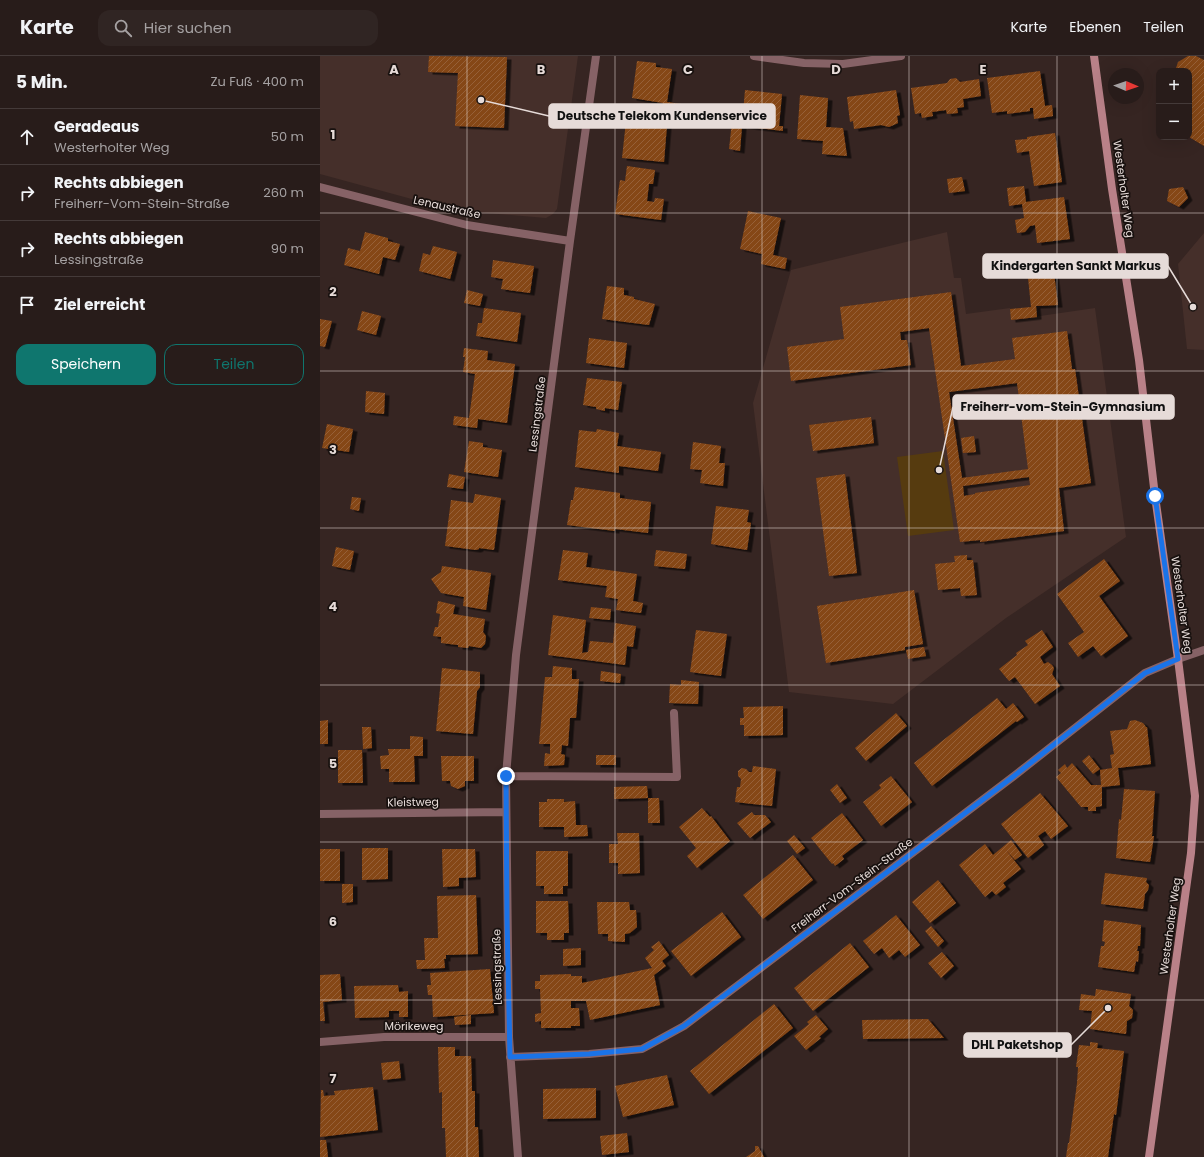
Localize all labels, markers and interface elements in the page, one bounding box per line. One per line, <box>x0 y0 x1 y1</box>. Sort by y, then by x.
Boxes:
search box <box>98 10 378 46</box>
text: Karte <box>20 14 74 41</box>
icon: search <box>112 17 134 39</box>
text: Hier suchen <box>144 17 232 38</box>
text: Karte <box>1010 17 1047 37</box>
text: Ebenen <box>1069 17 1121 37</box>
text: Teilen <box>1143 17 1184 37</box>
text: A <box>389 60 399 79</box>
text: B <box>537 60 546 79</box>
text: C <box>683 60 693 79</box>
text: D <box>831 60 841 79</box>
text: E <box>979 60 987 79</box>
north arrow <box>1108 68 1144 104</box>
map controls <box>1156 68 1192 140</box>
button: + <box>1156 68 1192 104</box>
text: 5 Min. <box>16 70 68 94</box>
text: Zu Fuß · 400 m <box>210 72 304 91</box>
callout: Deutsche Telekom Kundenservice <box>549 104 775 128</box>
button: − <box>1156 104 1192 140</box>
text: Deutsche Telekom Kundenservice <box>557 107 768 124</box>
text: Geradeaus <box>54 116 139 137</box>
text: 1 <box>331 125 335 144</box>
icon: ahead <box>16 126 38 148</box>
text: 50 m <box>271 127 304 146</box>
text: Westerholter Weg <box>54 138 170 157</box>
street label: Westerholter Weg <box>1109 139 1139 239</box>
text: Rechts abbiegen <box>54 172 184 193</box>
icon: right <box>16 182 38 204</box>
text: 260 m <box>263 183 304 202</box>
street label: Lenaustraße <box>412 191 482 223</box>
text: Freiherr-Vom-Stein-Straße <box>54 194 230 213</box>
text: Rechts abbiegen <box>54 228 184 249</box>
icon: right <box>16 238 38 260</box>
text: 90 m <box>271 239 304 258</box>
text: Lessingstraße <box>54 250 144 269</box>
callout: Kindergarten Sankt Markus <box>983 254 1168 278</box>
text: Kindergarten Sankt Markus <box>991 257 1161 274</box>
text: 2 <box>329 282 337 301</box>
icon: arrive <box>16 294 38 316</box>
text: Ziel erreicht <box>54 294 145 315</box>
button: Speichern <box>16 344 156 385</box>
button: Teilen <box>164 344 304 385</box>
street label: Lessingstraße <box>524 375 550 453</box>
callout: Freiherr-vom-Stein-Gymnasium <box>953 395 1174 419</box>
text: Freiherr-vom-Stein-Gymnasium <box>960 398 1166 415</box>
text: 3 <box>329 440 337 459</box>
route start <box>1146 487 1164 505</box>
street label: Westerholter Weg <box>1167 555 1197 655</box>
text: 4 <box>329 597 338 616</box>
text: 5 <box>329 754 337 773</box>
route end <box>497 767 515 785</box>
street label: Kleistweg <box>387 794 439 810</box>
street label: Freiherr-Vom-Stein-Straße <box>788 834 916 936</box>
street label: Westerholter Weg <box>1155 876 1185 976</box>
text: 6 <box>329 912 337 931</box>
street label: Lessingstraße <box>488 929 506 1005</box>
street label: Mörikeweg <box>384 1018 444 1034</box>
callout: DHL Paketshop <box>964 1033 1071 1057</box>
text: DHL Paketshop <box>971 1036 1063 1053</box>
text: 7 <box>330 1069 337 1088</box>

